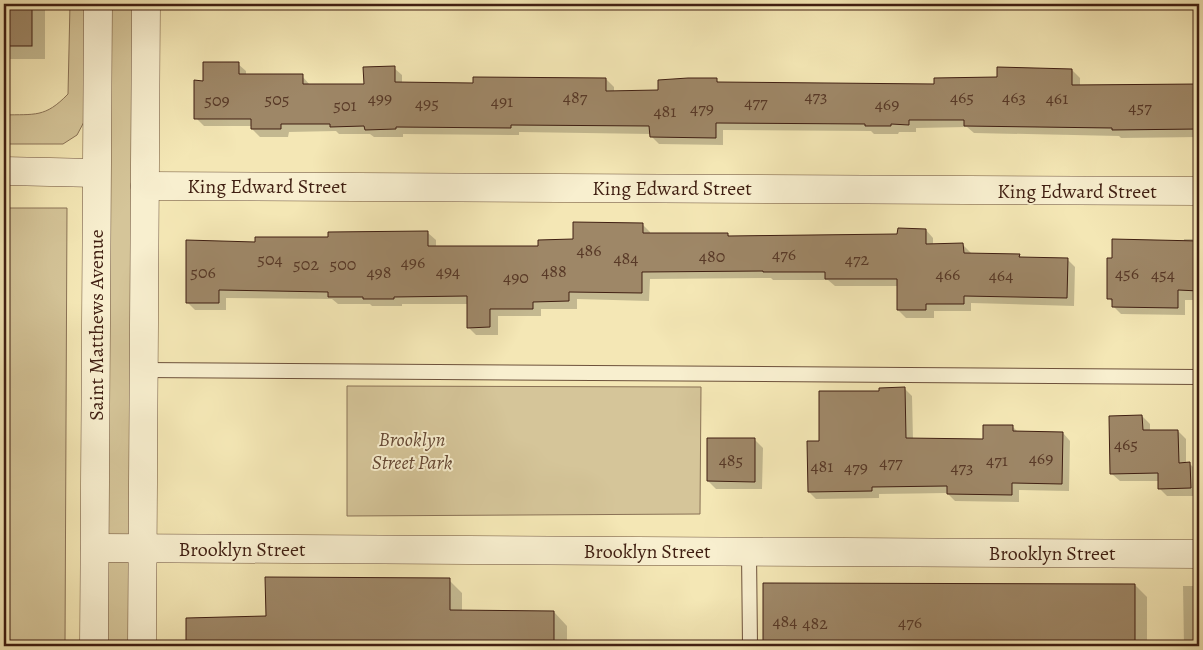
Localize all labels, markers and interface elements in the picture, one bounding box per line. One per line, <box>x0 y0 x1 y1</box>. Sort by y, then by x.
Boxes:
house number: 473 <box>804 84 828 108</box>
house number: 487 <box>563 85 588 109</box>
house number: 465 <box>950 85 974 109</box>
house number: 463 <box>1002 85 1026 109</box>
house number: 499 <box>368 86 392 110</box>
house number: 461 <box>1046 86 1068 110</box>
house number: 505 <box>264 87 290 111</box>
house number: 509 <box>204 88 230 112</box>
house number: 491 <box>491 89 513 113</box>
house number: 477 <box>744 90 768 114</box>
house number: 495 <box>415 91 439 115</box>
house number: 469 <box>875 92 899 116</box>
house number: 501 <box>333 93 357 117</box>
house number: 457 <box>1128 95 1152 119</box>
house number: 479 <box>690 96 714 120</box>
house number: 481 <box>653 99 677 123</box>
street label: King Edward Street <box>187 173 347 200</box>
street label: King Edward Street <box>592 175 752 202</box>
street label: King Edward Street <box>997 178 1157 205</box>
street label: Saint Matthews Avenue <box>83 229 110 421</box>
house number: 486 <box>576 238 602 262</box>
house number: 476 <box>772 242 796 266</box>
house number: 480 <box>699 244 725 268</box>
house number: 484 <box>613 246 639 270</box>
house number: 504 <box>257 247 283 271</box>
house number: 472 <box>845 247 870 271</box>
house number: 496 <box>401 250 425 274</box>
house number: 502 <box>293 252 319 276</box>
house number: 500 <box>330 252 356 276</box>
house number: 494 <box>436 259 460 283</box>
house number: 488 <box>541 259 567 283</box>
house number: 506 <box>190 260 216 284</box>
house number: 498 <box>366 260 392 284</box>
house number: 456 <box>1115 261 1139 285</box>
house number: 466 <box>936 262 960 286</box>
house number: 454 <box>1151 262 1175 286</box>
house number: 464 <box>989 263 1013 287</box>
house number: 490 <box>503 265 529 289</box>
park label: Brooklyn Street Park <box>372 426 452 476</box>
house number: 465 <box>1114 432 1138 456</box>
house number: 469 <box>1029 446 1053 470</box>
house number: 485 <box>719 448 743 472</box>
house number: 471 <box>986 448 1008 472</box>
house number: 477 <box>879 450 903 474</box>
house number: 481 <box>810 454 834 478</box>
house number: 479 <box>844 455 868 479</box>
house number: 473 <box>950 455 974 479</box>
street label: Brooklyn Street <box>179 536 306 563</box>
street label: Brooklyn Street <box>584 538 711 565</box>
street label: Brooklyn Street <box>989 540 1116 567</box>
house number: 484 <box>772 609 798 633</box>
house number: 476 <box>898 610 922 634</box>
house number: 482 <box>802 611 828 635</box>

